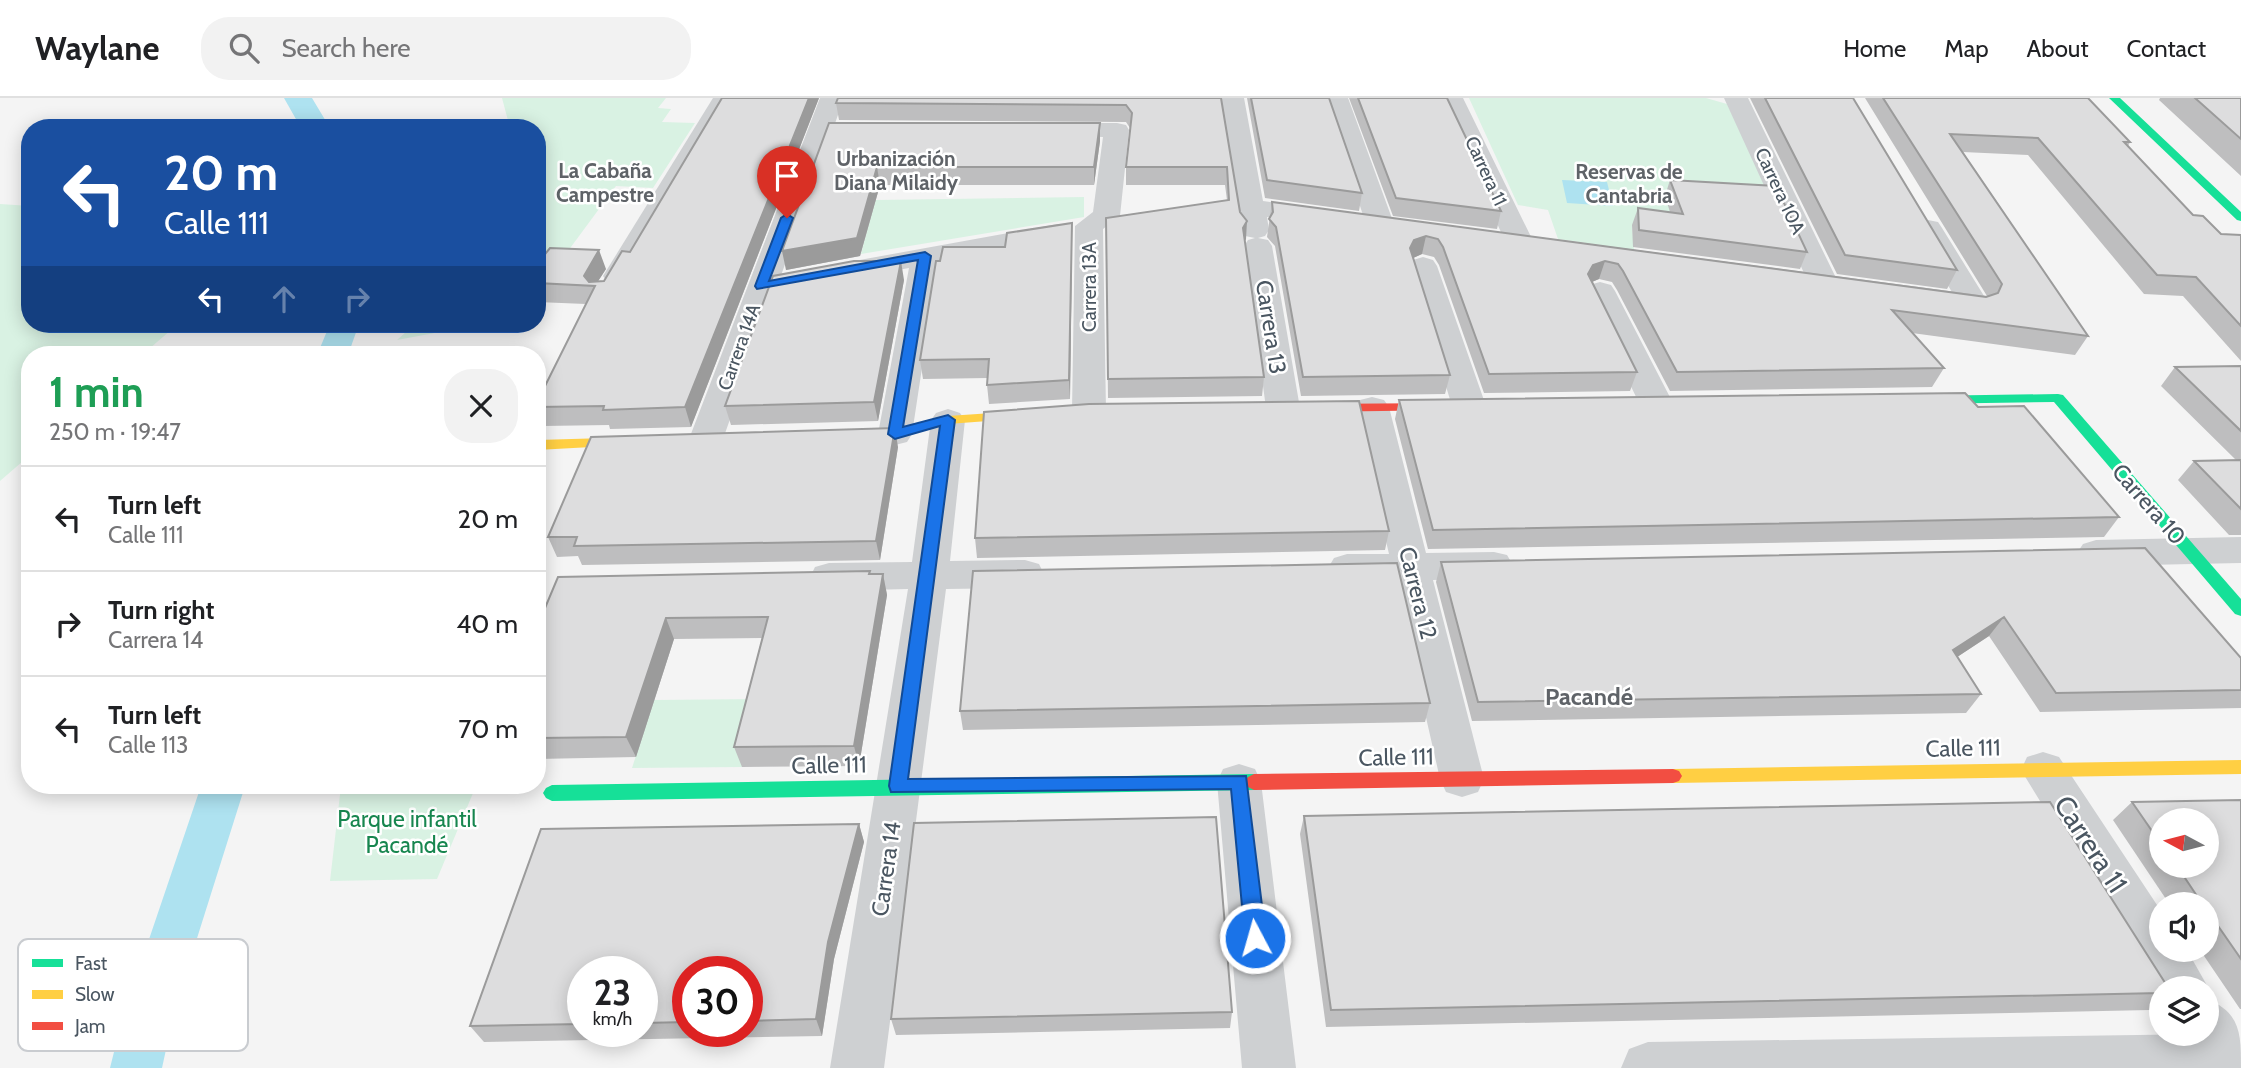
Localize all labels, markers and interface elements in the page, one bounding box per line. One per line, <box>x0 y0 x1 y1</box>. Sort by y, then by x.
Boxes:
search box <box>201 17 691 80</box>
text: Waylane <box>35 28 159 68</box>
icon: search <box>225 29 263 67</box>
text: Search here <box>281 32 411 64</box>
text: Home <box>1843 34 1906 63</box>
text: Map <box>1944 34 1989 63</box>
text: About <box>2027 34 2089 63</box>
text: Contact <box>2127 34 2206 63</box>
street label: Carrera 11 <box>1460 133 1512 209</box>
text: 20 m <box>164 143 278 202</box>
street label: Carrera 10A <box>1750 144 1810 238</box>
pin <box>757 146 817 218</box>
district label: Urbanización Diana Milaidy <box>834 146 959 195</box>
icon: left <box>49 147 140 238</box>
icon: arrive <box>768 157 806 195</box>
district label: La Cabaña Campestre <box>556 158 654 207</box>
district label: Reservas de Cantabria <box>1575 159 1683 208</box>
text: Calle 111 <box>164 203 269 242</box>
street label: Carrera 13A <box>1078 242 1101 332</box>
street label: Carrera 13 <box>1250 278 1292 376</box>
icon: left <box>192 280 230 318</box>
icon: ahead <box>265 280 303 318</box>
icon: right <box>338 280 376 318</box>
street label: Carrera 14A <box>713 300 765 393</box>
text: 1 min <box>49 366 144 418</box>
button: close <box>444 369 518 443</box>
text: 250 m · 19:47 <box>49 418 181 446</box>
street label: Carrera 10 <box>2106 458 2192 550</box>
text: Turn left <box>108 489 201 521</box>
icon: left <box>49 500 87 538</box>
text: 20 m <box>458 503 518 535</box>
text: Calle 111 <box>108 521 183 549</box>
street label: Carrera 12 <box>1393 544 1443 642</box>
text: Turn right <box>108 594 214 626</box>
icon: right <box>49 605 87 643</box>
text: 40 m <box>456 608 518 640</box>
text: Carrera 14 <box>108 626 203 654</box>
district label: Pacandé <box>1545 682 1633 711</box>
text: Turn left <box>108 699 201 731</box>
icon: left <box>49 710 87 748</box>
text: 70 m <box>458 713 518 745</box>
text: Calle 113 <box>108 731 188 759</box>
street label: Calle 111 <box>1925 733 2001 763</box>
street label: Calle 111 <box>1358 742 1434 772</box>
street label: Calle 111 <box>791 750 867 780</box>
street label: Carrera 11 <box>2047 789 2135 899</box>
park label: Parque infantil Pacandé <box>337 805 477 859</box>
north arrow <box>2149 808 2219 878</box>
map controls <box>2149 808 2219 1046</box>
street label: Carrera 14 <box>866 820 906 918</box>
button: sound <box>2149 892 2219 962</box>
position arrow <box>1218 901 1292 975</box>
legend <box>18 939 248 1051</box>
text: Fast <box>75 952 108 975</box>
speed limit sign: 30 <box>672 956 763 1047</box>
text: 23 <box>594 971 631 1014</box>
button: layers <box>2149 976 2219 1046</box>
text: Slow <box>75 983 115 1006</box>
text: km/h <box>593 1008 632 1030</box>
text: Jam <box>74 1015 105 1038</box>

